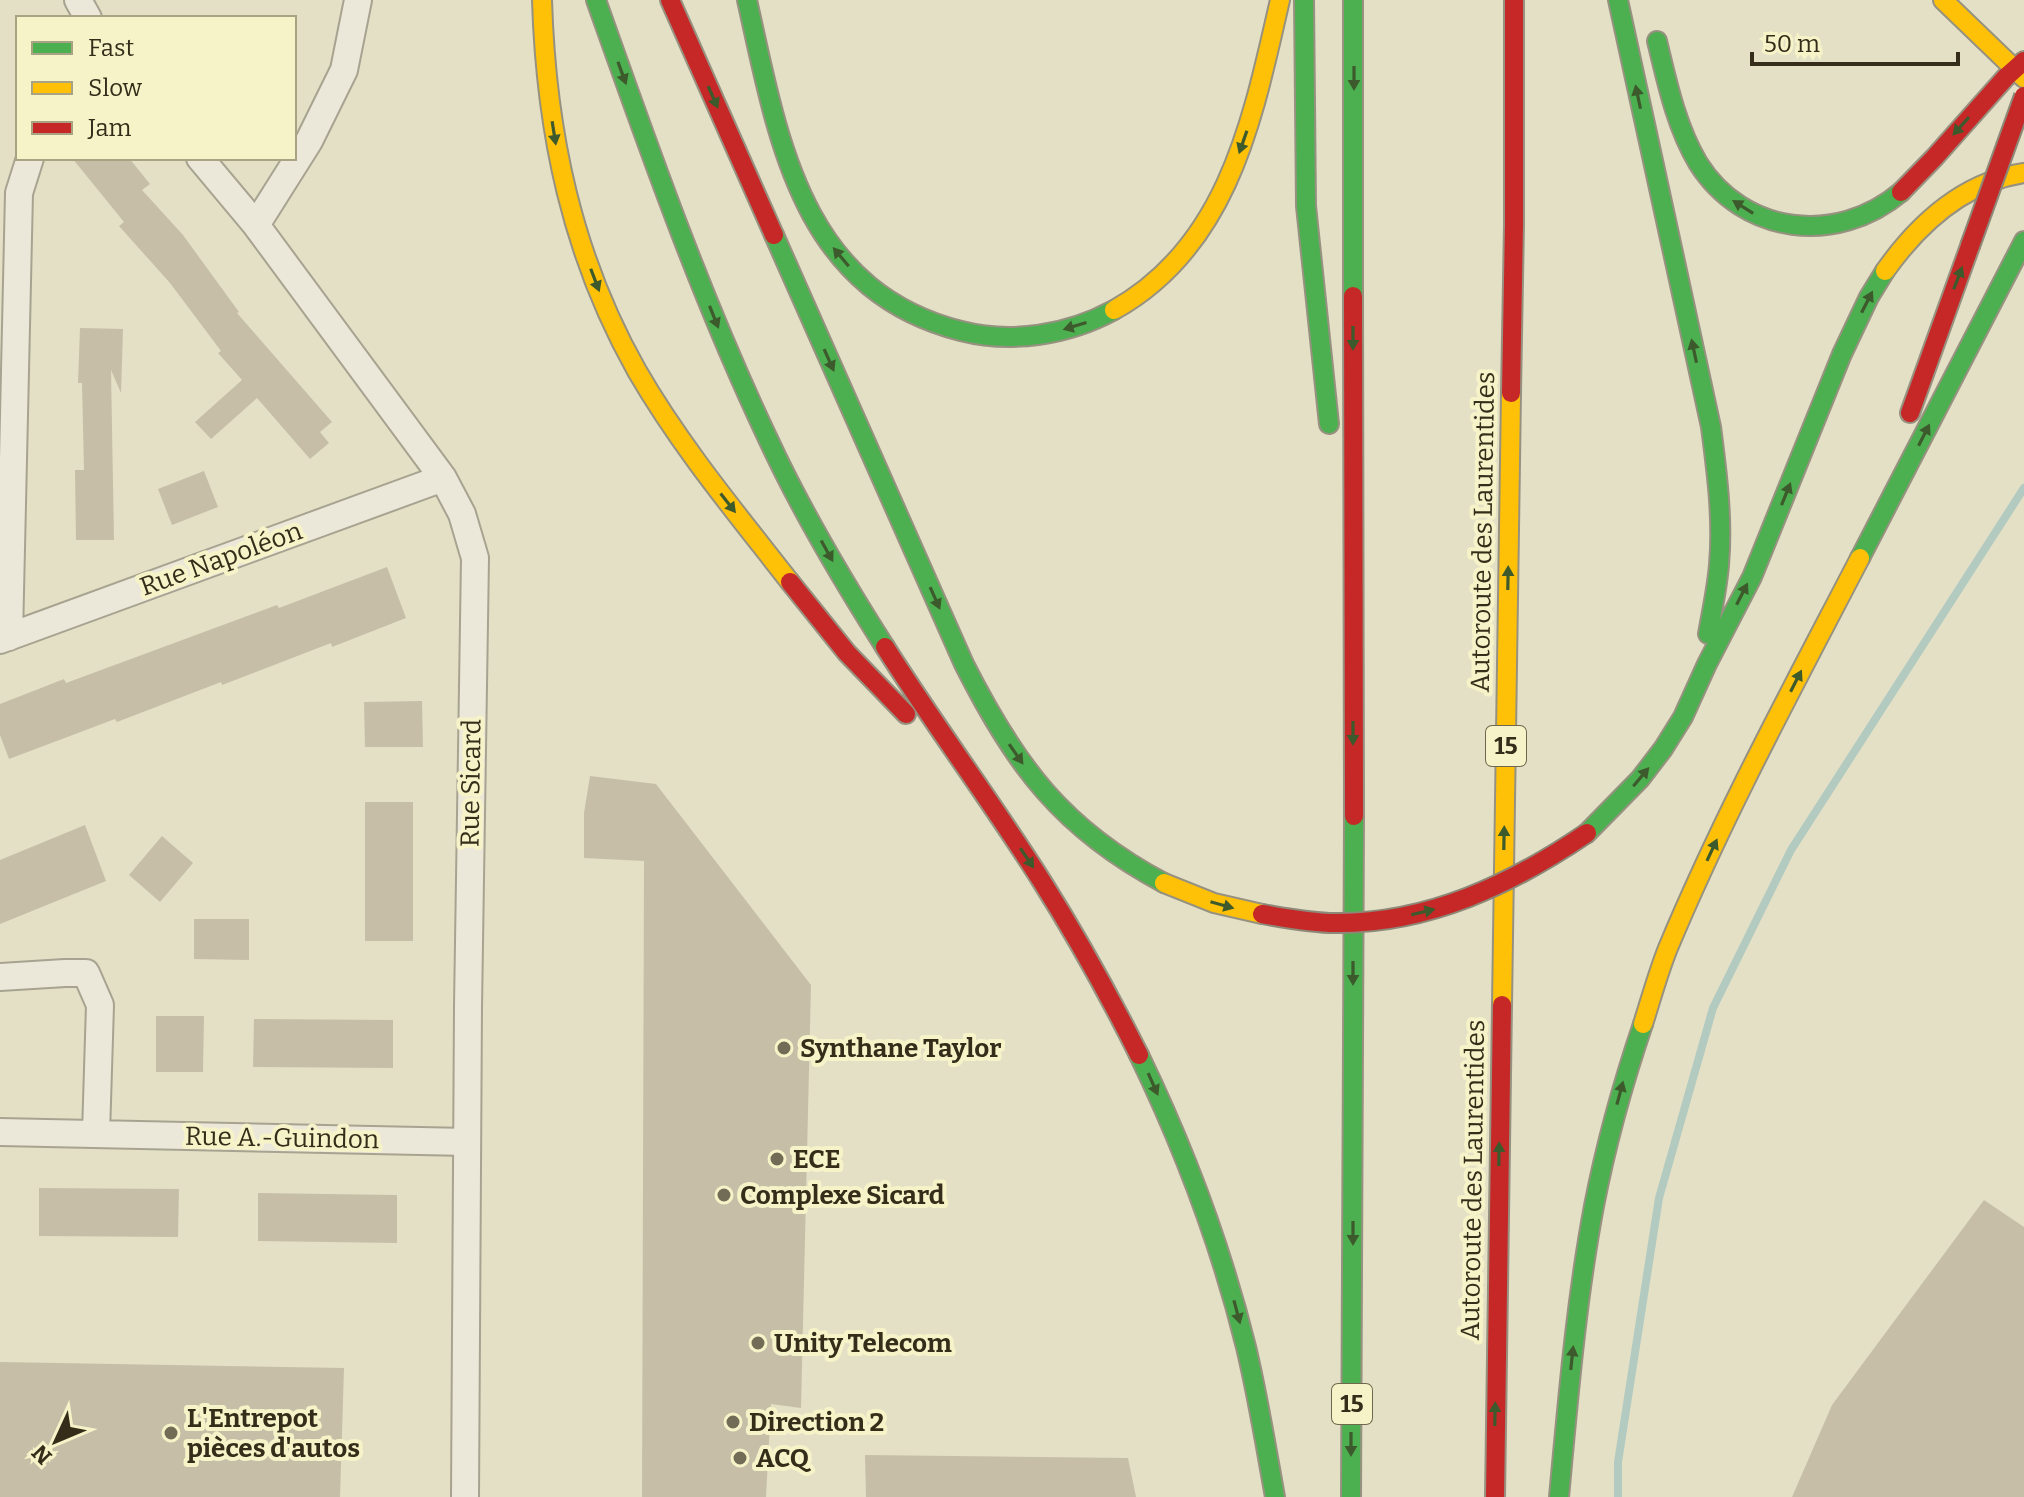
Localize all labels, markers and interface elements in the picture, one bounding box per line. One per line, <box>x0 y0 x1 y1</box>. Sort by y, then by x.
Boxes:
legend <box>16 16 296 160</box>
scale bar <box>1752 16 1958 66</box>
text: 50 m <box>1764 30 1820 58</box>
text: Fast <box>88 34 134 62</box>
one-way arrow <box>617 61 629 85</box>
one-way arrow <box>1347 66 1360 91</box>
text: Slow <box>88 74 143 102</box>
one-way arrow <box>1632 84 1644 109</box>
one-way arrow <box>706 85 719 109</box>
text: Jam <box>87 114 132 142</box>
one-way arrow <box>1953 117 1971 136</box>
one-way arrow <box>548 121 561 146</box>
one-way arrow <box>1237 130 1249 154</box>
one-way arrow <box>1732 200 1754 214</box>
one-way arrow <box>833 247 849 267</box>
one-way arrow <box>1952 266 1965 290</box>
one-way arrow <box>589 268 602 292</box>
one-way arrow <box>1860 290 1873 313</box>
one-way arrow <box>707 305 720 329</box>
one-way arrow <box>1062 320 1086 333</box>
one-way arrow <box>1347 326 1359 351</box>
one-way arrow <box>1687 338 1700 363</box>
one-way arrow <box>822 349 835 372</box>
street label: Autoroute des Laurentides <box>1465 371 1501 693</box>
one-way arrow <box>1916 424 1930 446</box>
one-way arrow <box>1780 482 1793 506</box>
one-way arrow <box>719 492 735 513</box>
street label: Rue Napoléon <box>136 515 307 603</box>
one-way arrow <box>820 539 834 562</box>
one-way arrow <box>1502 565 1514 590</box>
one-way arrow <box>1736 583 1749 606</box>
one-way arrow <box>928 586 941 610</box>
one-way arrow <box>1789 670 1803 692</box>
street label: Rue Sicard <box>454 719 488 847</box>
one-way arrow <box>1347 721 1359 746</box>
road number: 15 <box>1486 726 1526 766</box>
one-way arrow <box>1008 744 1023 765</box>
one-way arrow <box>1632 768 1649 788</box>
one-way arrow <box>1498 825 1510 850</box>
one-way arrow <box>1705 838 1719 861</box>
one-way arrow <box>1019 847 1033 869</box>
one-way arrow <box>1209 899 1234 911</box>
one-way arrow <box>1411 905 1436 918</box>
one-way arrow <box>1347 961 1359 986</box>
street label: Autoroute des Laurentides <box>1455 1019 1491 1341</box>
place label: Synthane Taylor <box>800 1033 1001 1064</box>
marker: Synthane Taylor <box>775 1039 793 1057</box>
one-way arrow <box>1147 1073 1160 1096</box>
one-way arrow <box>1615 1080 1627 1105</box>
street label: Rue A.-Guindon <box>185 1121 380 1155</box>
one-way arrow <box>1493 1141 1505 1166</box>
place label: ECE <box>793 1144 841 1175</box>
marker: ECE <box>768 1150 786 1168</box>
place label: Complexe Sicard <box>740 1180 945 1211</box>
marker: Complexe Sicard <box>715 1186 733 1204</box>
one-way arrow <box>1347 1221 1359 1246</box>
one-way arrow <box>1231 1300 1243 1325</box>
place label: Unity Telecom <box>774 1328 952 1359</box>
marker: Unity Telecom <box>749 1334 767 1352</box>
one-way arrow <box>1566 1345 1579 1370</box>
road number: 15 <box>1332 1384 1372 1424</box>
north arrow <box>16 1401 96 1481</box>
one-way arrow <box>1489 1401 1501 1426</box>
place label: L'Entrepot pièces d'autos <box>187 1403 360 1464</box>
place label: Direction 2 <box>749 1407 884 1438</box>
marker: Direction 2 <box>724 1413 742 1431</box>
marker: L'Entrepot pièces d'autos <box>162 1424 180 1442</box>
one-way arrow <box>1345 1432 1357 1457</box>
text: N <box>26 1439 58 1470</box>
place label: ACQ <box>756 1443 812 1474</box>
marker: ACQ <box>731 1449 749 1467</box>

